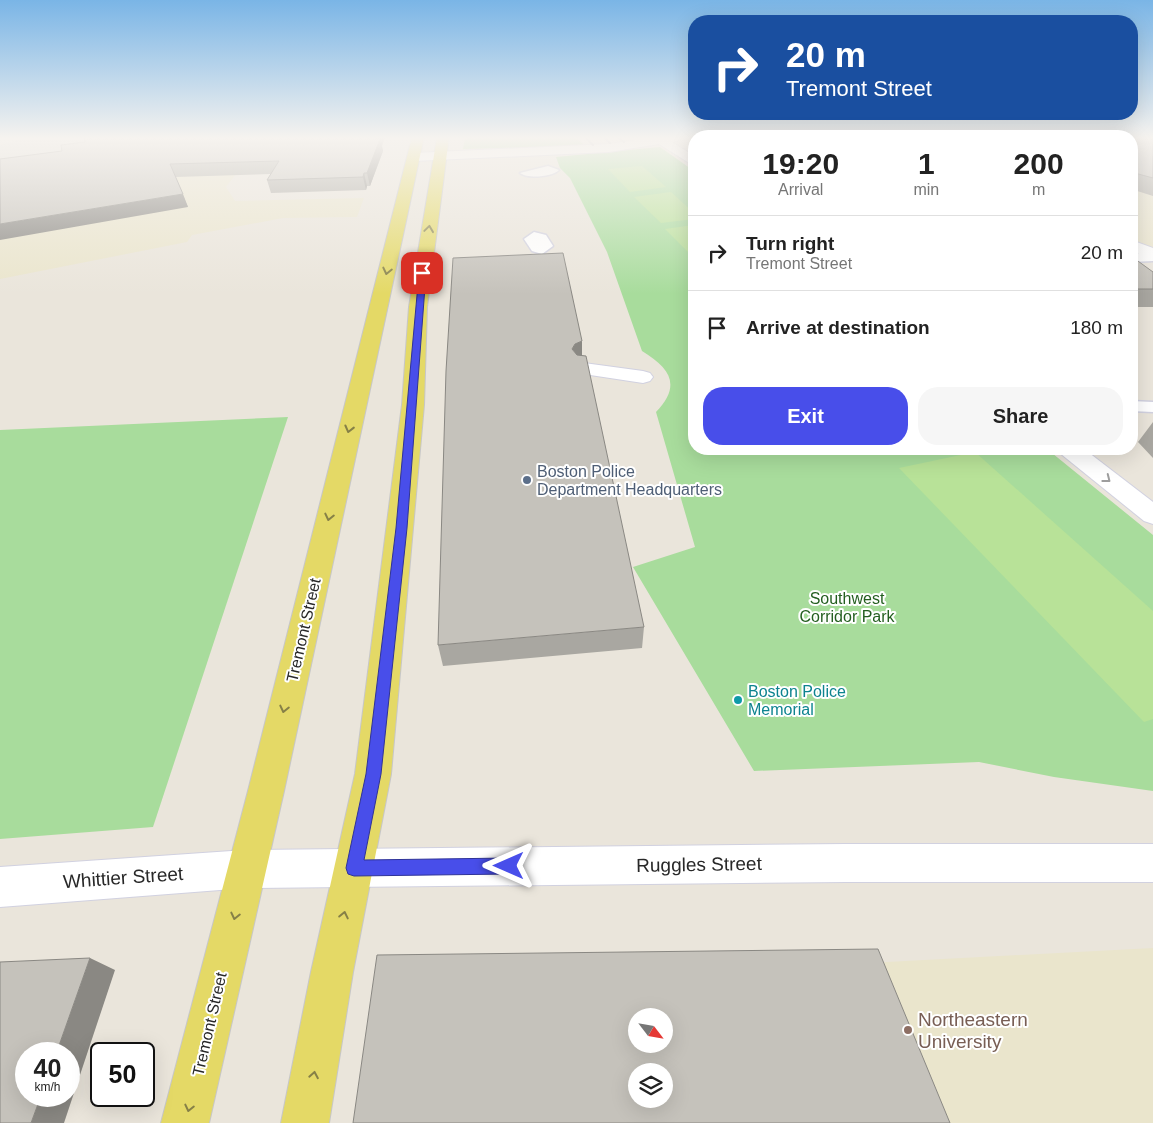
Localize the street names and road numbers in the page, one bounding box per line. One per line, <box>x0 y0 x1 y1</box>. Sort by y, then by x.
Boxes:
street label: Tremont Street <box>283 576 324 684</box>
street label: Ruggles Street <box>636 853 763 876</box>
street label: Whittier Street <box>62 863 185 892</box>
street label: Tremont Street <box>189 970 230 1078</box>

